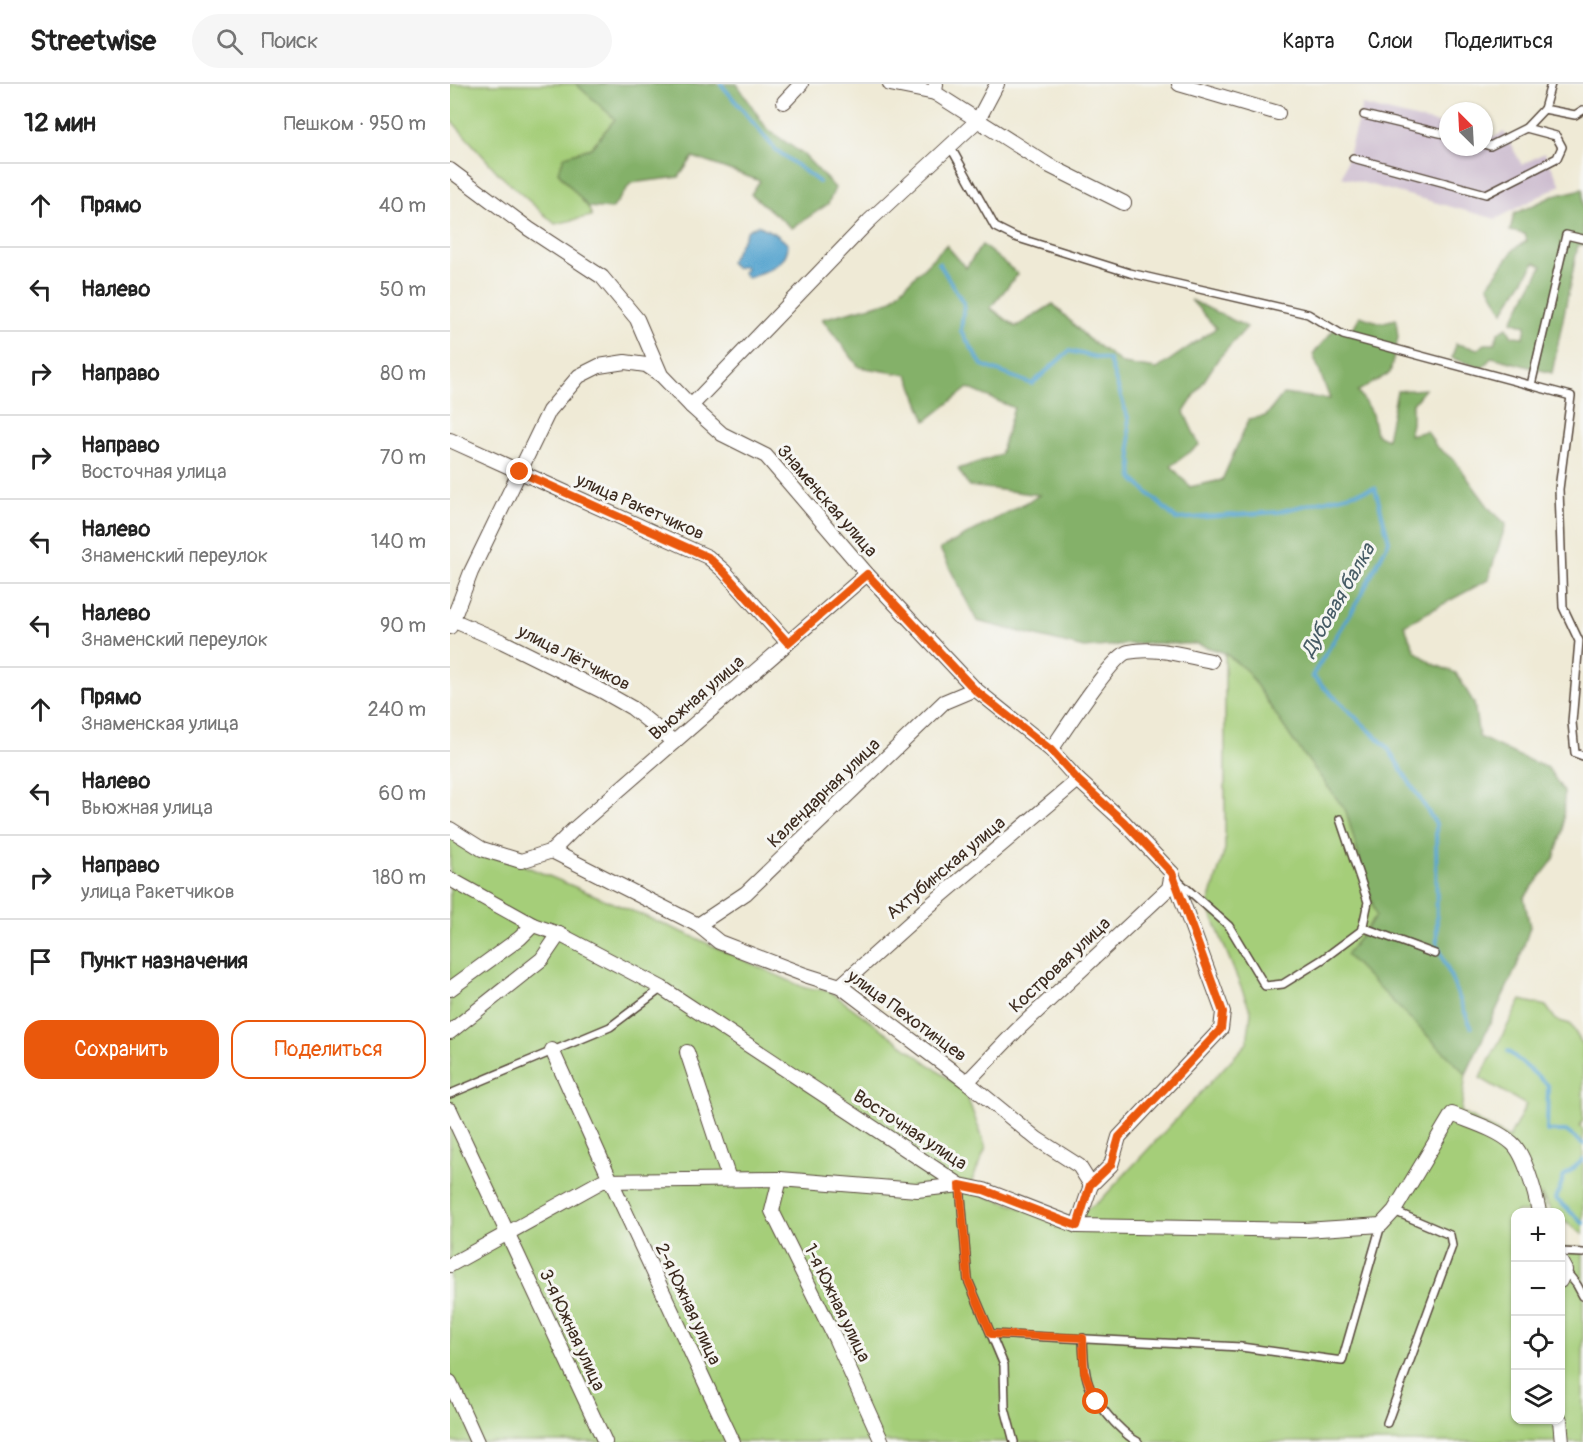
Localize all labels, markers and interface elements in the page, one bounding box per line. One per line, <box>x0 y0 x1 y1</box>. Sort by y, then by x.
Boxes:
search box <box>192 14 612 68</box>
text: Streetwise <box>30 24 156 59</box>
icon: search <box>213 25 246 58</box>
text: Поиск <box>261 27 318 55</box>
text: Карта <box>1282 28 1334 55</box>
text: Слои <box>1367 28 1412 55</box>
text: Поделиться <box>1445 28 1553 55</box>
north arrow <box>1439 102 1493 156</box>
text: 12 мин <box>24 107 96 139</box>
text: Пешком · 950 m <box>284 111 426 136</box>
icon: ahead <box>24 189 57 222</box>
text: Прямо <box>81 191 141 219</box>
text: 40 m <box>379 193 426 218</box>
icon: left <box>24 273 57 306</box>
text: Налево <box>81 275 150 303</box>
text: 50 m <box>379 277 426 302</box>
icon: right <box>24 357 57 390</box>
text: Направо <box>81 359 160 387</box>
text: 80 m <box>380 361 426 386</box>
text: Направо <box>81 431 160 459</box>
street label: Знаменская улица <box>772 440 882 562</box>
icon: right <box>24 441 57 474</box>
text: 70 m <box>380 445 426 470</box>
route end <box>506 458 532 484</box>
text: Восточная улица <box>81 459 227 484</box>
street label: улица Ракетчиков <box>571 468 708 546</box>
text: Налево <box>81 515 150 543</box>
icon: left <box>24 525 57 558</box>
text: 140 m <box>371 529 426 554</box>
water label: Дубовая балка <box>1295 537 1381 662</box>
text: Знаменский переулок <box>81 543 268 568</box>
text: Налево <box>81 599 150 627</box>
icon: left <box>24 609 57 642</box>
text: 90 m <box>380 613 426 638</box>
street label: улица Лётчиков <box>513 619 634 696</box>
text: Знаменский переулок <box>81 627 268 652</box>
street label: Вьюжная улица <box>645 650 749 746</box>
text: Прямо <box>81 683 141 711</box>
icon: ahead <box>24 693 57 726</box>
text: 240 m <box>367 697 426 722</box>
text: Знаменская улица <box>81 711 239 736</box>
street label: Календарная улица <box>763 733 885 853</box>
text: Налево <box>81 767 150 795</box>
icon: left <box>24 777 57 810</box>
text: 60 m <box>379 781 426 806</box>
text: Вьюжная улица <box>81 795 213 820</box>
street label: Ахтубинская улица <box>882 811 1010 925</box>
text: Направо <box>81 851 160 879</box>
icon: right <box>24 861 57 894</box>
text: 180 m <box>372 865 426 890</box>
text: улица Ракетчиков <box>81 879 234 904</box>
street label: Костровая улица <box>1004 912 1116 1018</box>
icon: arrive <box>24 945 57 978</box>
text: Пункт назначения <box>81 947 248 975</box>
street label: улица Пехотинцев <box>842 964 971 1067</box>
button: Сохранить <box>24 1020 219 1079</box>
button: Поделиться <box>231 1020 426 1079</box>
street label: Восточная улица <box>849 1085 971 1175</box>
map controls <box>1511 1208 1565 1424</box>
button: + <box>1511 1208 1565 1262</box>
street label: 2-я Южная улица <box>650 1239 726 1369</box>
street label: 1-я Южная улица <box>798 1240 876 1366</box>
button: − <box>1511 1262 1565 1316</box>
street label: 3-я Южная улица <box>534 1265 610 1395</box>
button: locate <box>1511 1316 1565 1370</box>
button: layers <box>1511 1370 1565 1424</box>
route start <box>1082 1388 1108 1414</box>

